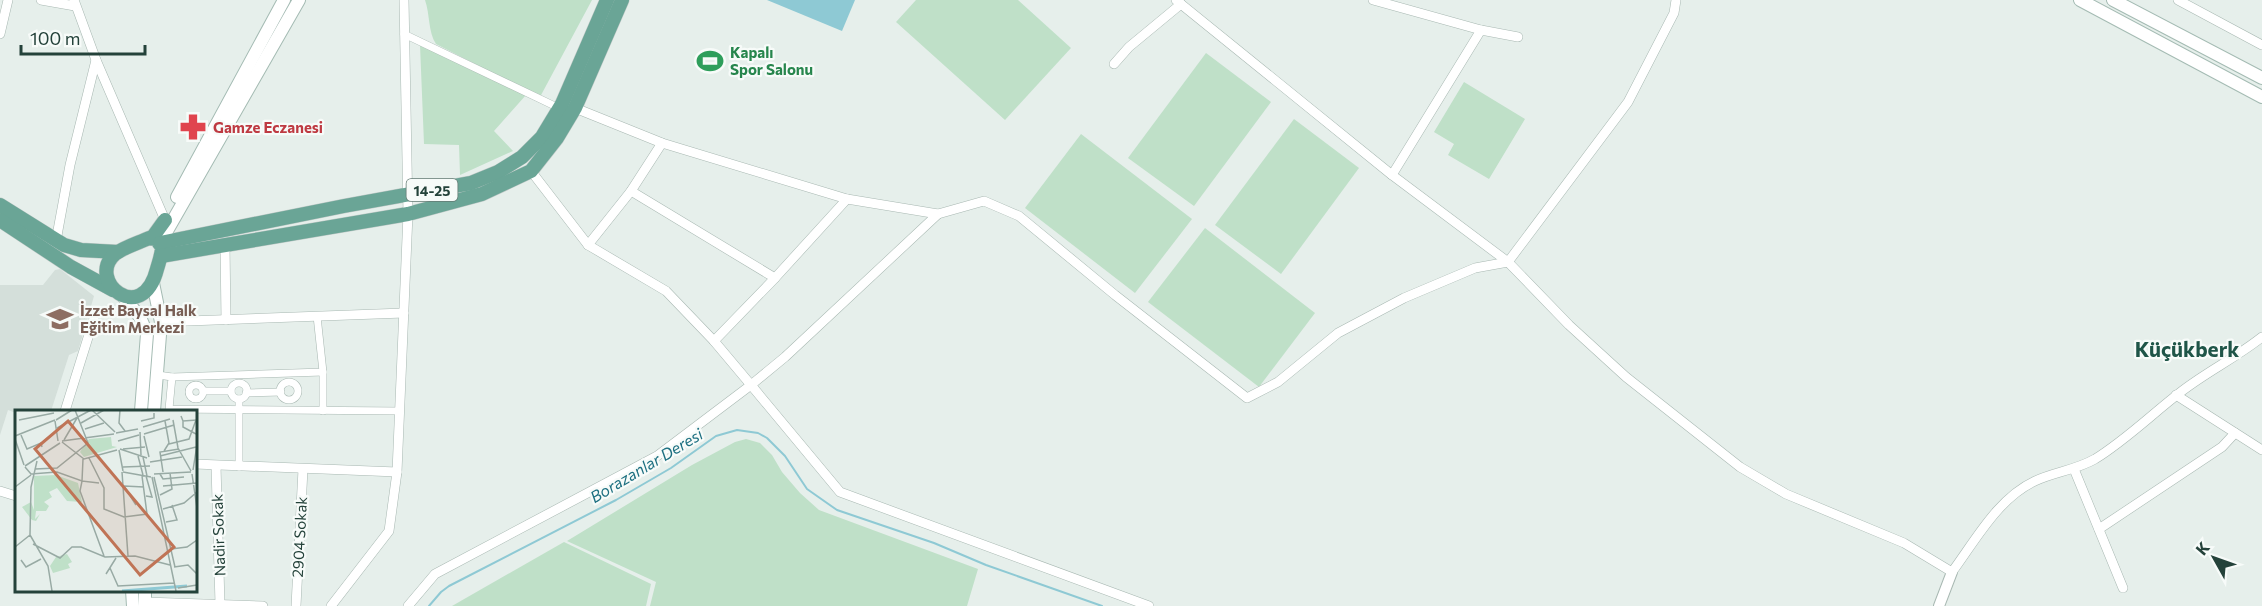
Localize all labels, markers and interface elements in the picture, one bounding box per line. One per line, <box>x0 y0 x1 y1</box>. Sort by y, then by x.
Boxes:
scale bar <box>21 18 146 56</box>
text: 100 m <box>30 27 80 49</box>
place label: Kapalı Spor Salonu <box>730 43 813 78</box>
sports icon: Kapalı Spor Salonu <box>695 46 725 76</box>
pharmacy icon: Gamze Eczanesi <box>178 112 208 142</box>
place label: Gamze Eczanesi <box>213 118 323 136</box>
road number: 14-25 <box>406 179 458 201</box>
place label: İzzet Baysal Halk Eğitim Merkezi <box>80 301 197 336</box>
school or university icon: İzzet Baysal Halk Eğitim Merkezi <box>45 304 75 334</box>
district label: Küçükberk <box>2135 336 2239 361</box>
inset map <box>15 410 196 591</box>
water label: Borazanlar Deresi <box>586 423 707 506</box>
street label: Nadir Sokak <box>208 494 228 576</box>
street label: 2904 Sokak <box>288 496 310 578</box>
north arrow <box>2184 528 2244 588</box>
text: K <box>2191 538 2213 558</box>

